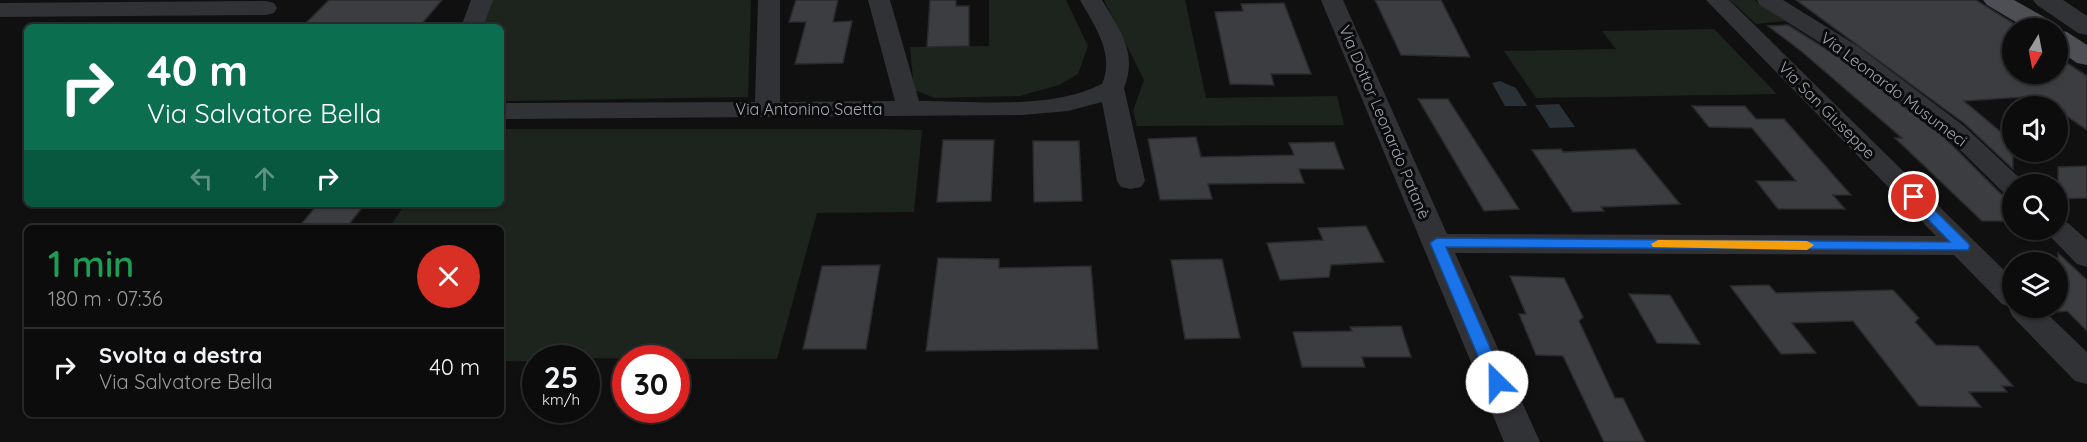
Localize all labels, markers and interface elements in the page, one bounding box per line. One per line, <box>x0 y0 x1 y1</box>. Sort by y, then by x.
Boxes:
north arrow <box>2002 18 2068 84</box>
map controls <box>2002 18 2068 318</box>
street label: Via Dottor Leonardo Patanè <box>1335 22 1435 222</box>
street label: Via Leonardo Musumeci <box>1817 27 1971 151</box>
text: 40 m <box>147 44 248 97</box>
icon: right <box>48 48 126 126</box>
street label: Via San Giuseppe <box>1774 57 1880 163</box>
text: Via Salvatore Bella <box>147 96 381 130</box>
button: sound <box>2002 96 2068 162</box>
street label: Via Antonino Saetta <box>736 99 882 119</box>
icon: left <box>185 162 218 195</box>
icon: ahead <box>248 162 281 195</box>
icon: right <box>311 162 344 195</box>
pin <box>1888 171 1939 222</box>
button: search <box>2002 174 2068 240</box>
icon: arrive <box>1897 180 1930 213</box>
text: 1 min <box>48 241 134 286</box>
button: close <box>417 245 480 308</box>
button: layers <box>2002 252 2068 318</box>
text: 180 m · 07:36 <box>48 286 163 311</box>
text: Svolta a destra <box>99 341 262 369</box>
speed limit sign: 30 <box>612 345 690 423</box>
position arrow <box>1465 350 1529 414</box>
icon: right <box>48 351 81 384</box>
text: 40 m <box>429 353 480 381</box>
text: 25 <box>544 358 578 396</box>
text: Via Salvatore Bella <box>99 369 273 394</box>
text: km/h <box>542 390 580 409</box>

